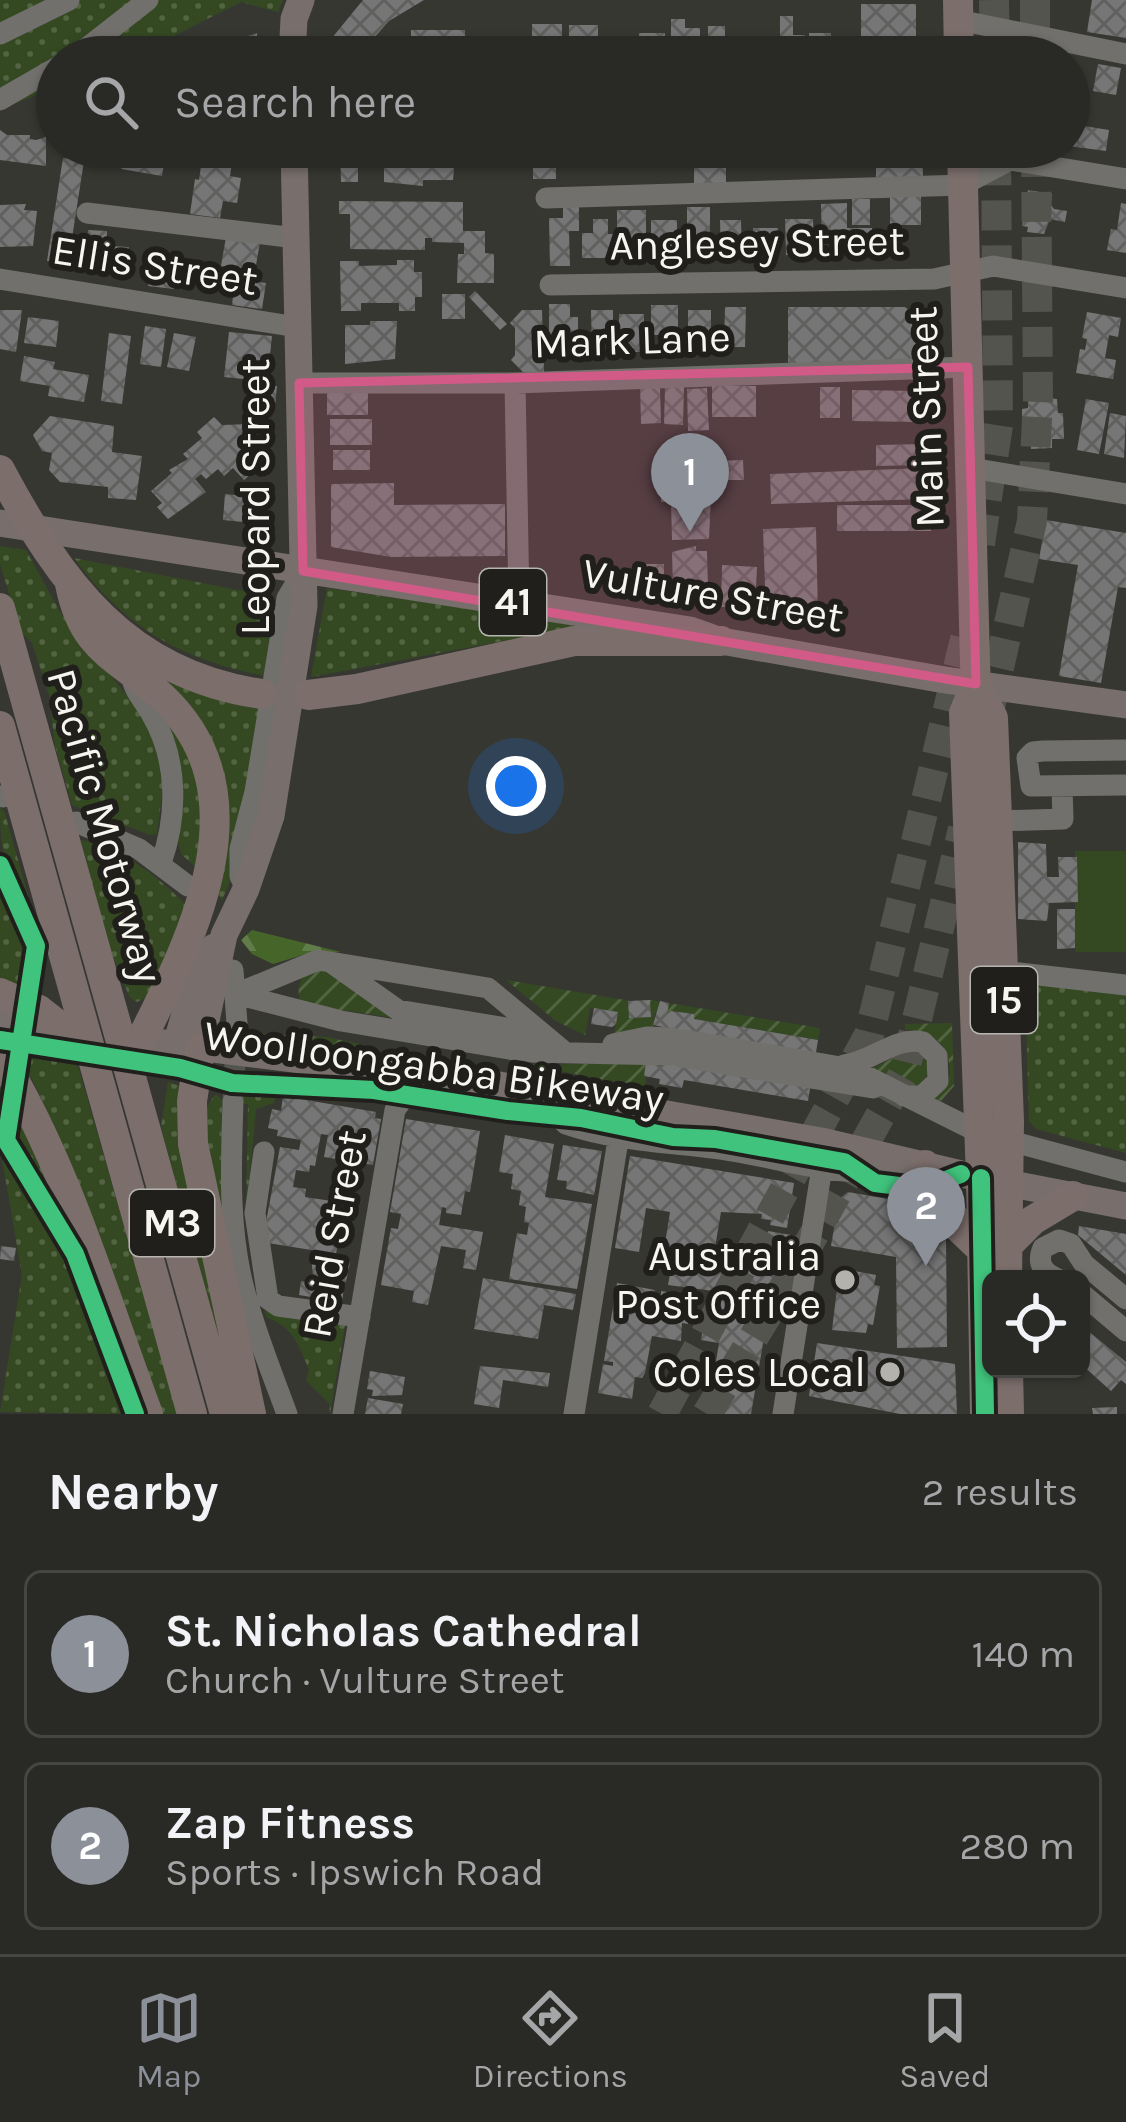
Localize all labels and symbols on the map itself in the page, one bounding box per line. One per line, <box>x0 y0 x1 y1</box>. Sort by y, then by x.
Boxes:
street label: Anglesey Street <box>609 215 905 271</box>
street label: Ellis Street <box>49 224 261 306</box>
street label: Main Street <box>897 305 955 529</box>
street label: Mark Lane <box>533 312 731 368</box>
street label: Leopard Street <box>230 358 280 636</box>
pin: 1 <box>651 433 729 532</box>
street label: Vulture Street <box>579 547 847 643</box>
road number: 41 <box>480 569 546 635</box>
street label: Pacific Motorway <box>36 663 174 989</box>
your location <box>486 756 546 816</box>
road number: 15 <box>971 967 1037 1033</box>
street label: Woolloongabba Bikeway <box>201 1010 667 1124</box>
street label: Reid Street <box>291 1126 377 1342</box>
pin: 2 <box>887 1167 965 1266</box>
road number: M3 <box>130 1190 214 1256</box>
place label: Australia Post Office <box>615 1231 821 1329</box>
marker: Australia Post Office <box>832 1267 858 1293</box>
place label: Coles Local <box>653 1347 866 1397</box>
marker: Coles Local <box>877 1359 903 1385</box>

